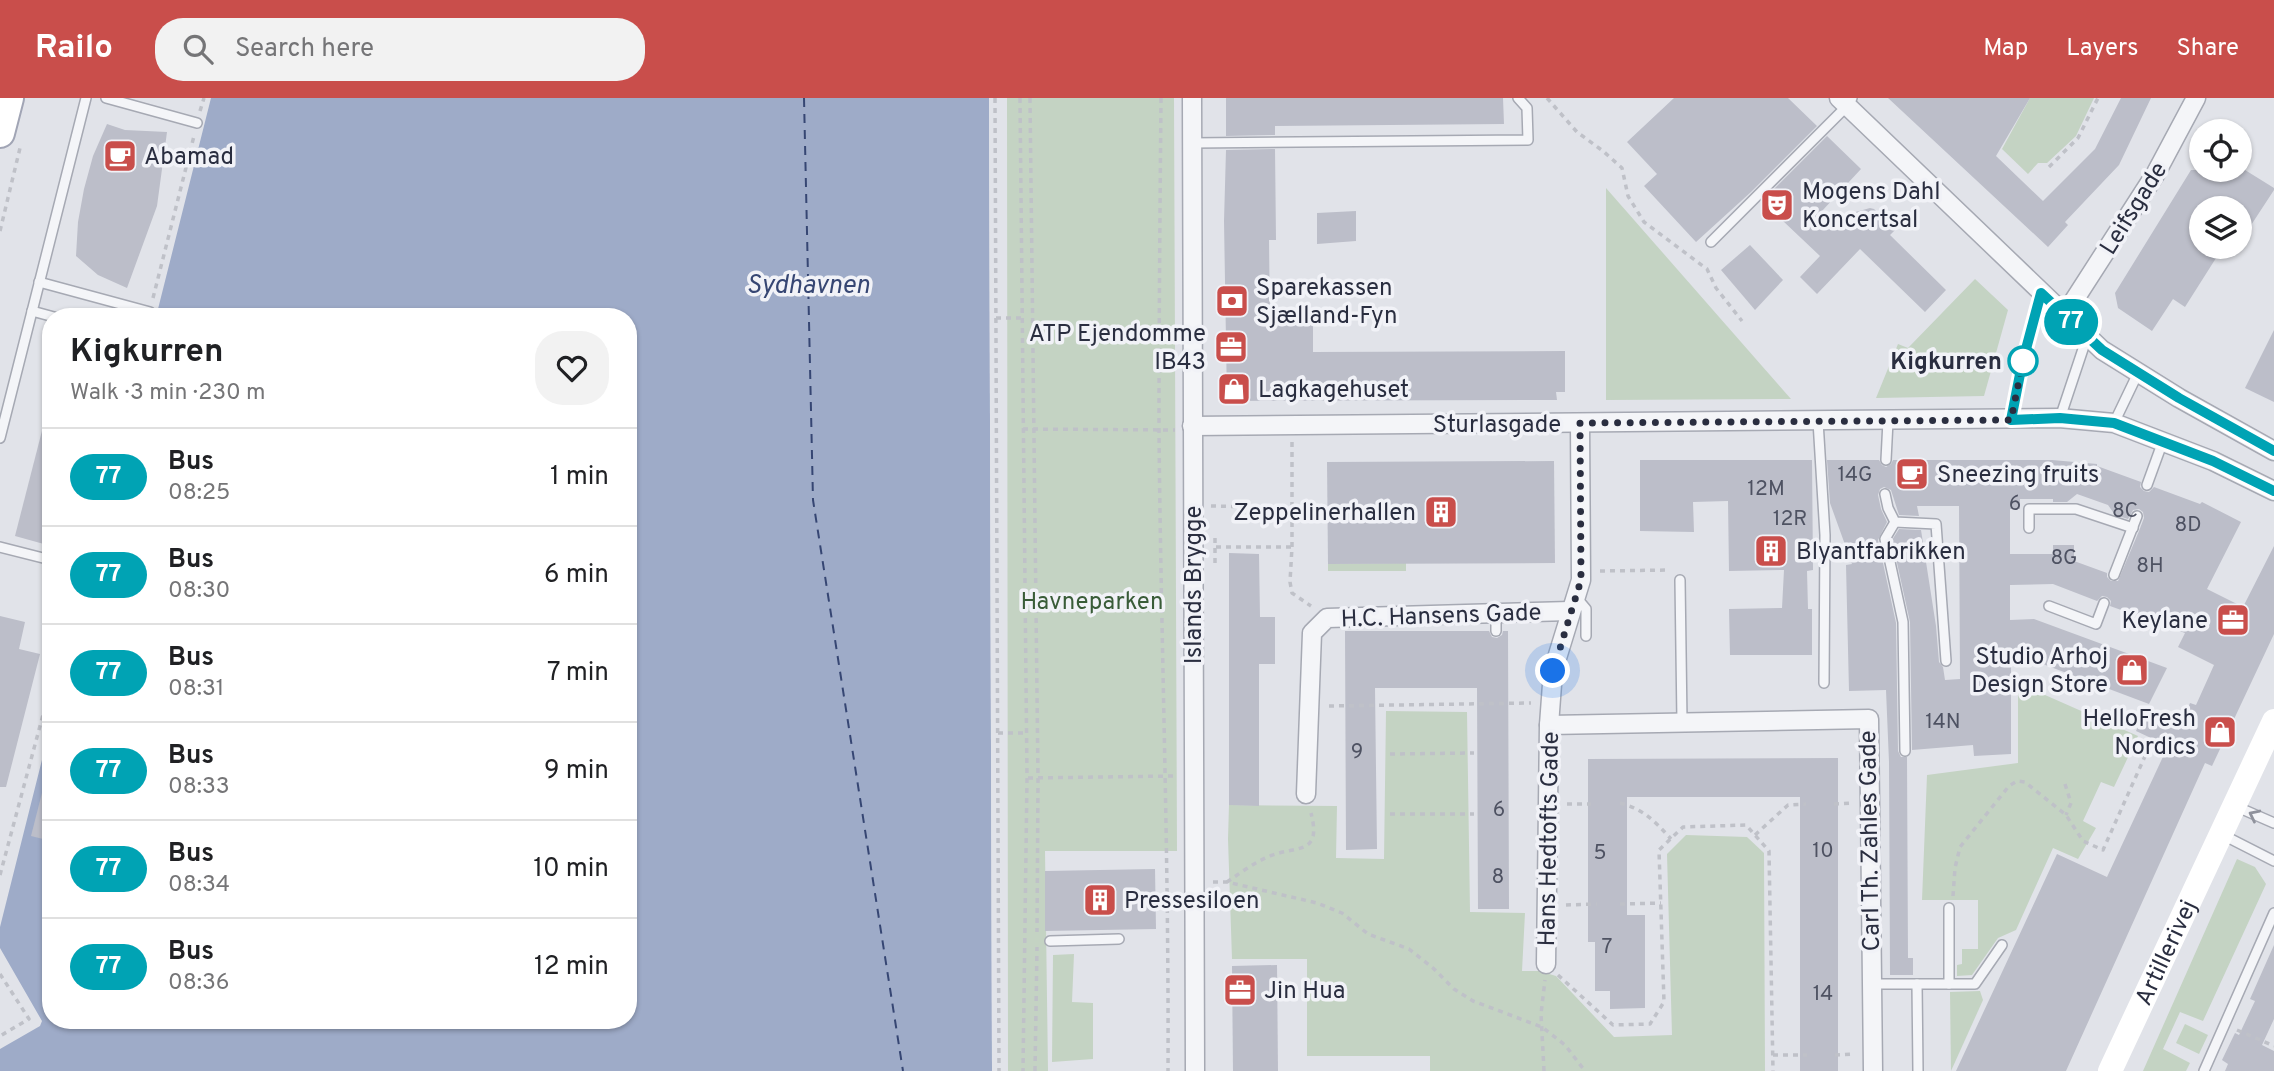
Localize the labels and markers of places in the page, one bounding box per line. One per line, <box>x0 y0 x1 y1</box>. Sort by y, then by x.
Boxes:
cafe icon: Abamad <box>101 137 139 175</box>
place label: Abamad <box>144 143 234 173</box>
place label: Mogens Dahl Koncertsal <box>1802 178 1940 236</box>
theatre icon: Mogens Dahl Koncertsal <box>1758 186 1796 224</box>
place label: Sparekassen Sjælland-Fyn <box>1256 274 1397 332</box>
bank icon: Sparekassen Sjælland-Fyn <box>1213 282 1251 320</box>
place label: ATP Ejendomme IB43 <box>1029 320 1206 378</box>
office icon: ATP Ejendomme IB43 <box>1212 328 1250 366</box>
marker: Kigkurren <box>2008 346 2038 376</box>
place label: Kigkurren <box>1890 348 2002 378</box>
shop icon: Lagkagehuset <box>1215 370 1253 408</box>
place label: Lagkagehuset <box>1258 376 1409 406</box>
cafe icon: Sneezing fruits <box>1893 455 1931 493</box>
place label: Sneezing fruits <box>1937 461 2099 491</box>
building icon: Zeppelinerhallen <box>1422 493 1460 531</box>
place label: Zeppelinerhallen <box>1233 499 1416 529</box>
building icon: Blyantfabrikken <box>1752 532 1790 570</box>
place label: Blyantfabrikken <box>1796 538 1966 568</box>
office icon: Keylane <box>2214 601 2252 639</box>
place label: Keylane <box>2122 607 2208 637</box>
place label: Studio Arhoj Design Store <box>1971 643 2108 701</box>
shop icon: Studio Arhoj Design Store <box>2113 651 2151 689</box>
place label: HelloFresh Nordics <box>2082 705 2196 763</box>
shop icon: HelloFresh Nordics <box>2201 713 2239 751</box>
building icon: Pressesiloen <box>1081 881 1119 919</box>
place label: Pressesiloen <box>1124 887 1260 917</box>
office icon: Jin Hua <box>1221 971 1259 1009</box>
place label: Jin Hua <box>1264 977 1345 1007</box>

